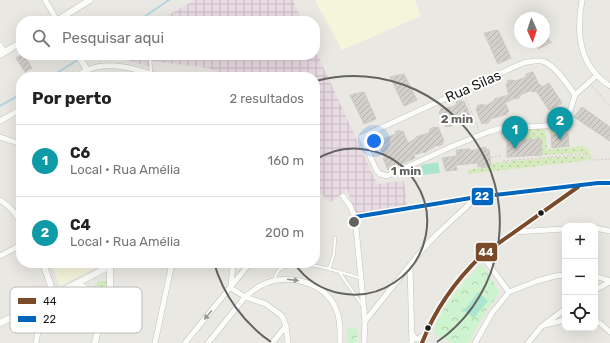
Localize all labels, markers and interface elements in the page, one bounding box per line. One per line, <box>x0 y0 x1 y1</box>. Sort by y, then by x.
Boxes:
north arrow <box>514 12 550 48</box>
search box <box>16 16 320 60</box>
icon: search <box>30 27 52 49</box>
text: Pesquisar aqui <box>62 29 164 47</box>
street label: Rua Silas <box>443 67 504 106</box>
text: Por perto <box>32 88 112 108</box>
text: 2 resultados <box>229 91 304 106</box>
pin: 2 <box>547 107 573 140</box>
text: 2 min <box>441 112 474 126</box>
pin: 1 <box>502 116 528 149</box>
your location <box>364 131 384 151</box>
text: C6 <box>70 144 90 162</box>
text: 1 <box>42 153 48 168</box>
text: 160 m <box>268 153 304 168</box>
text: Local · Rua Amélia <box>70 162 180 177</box>
text: 1 min <box>391 164 422 178</box>
line badge: 22 <box>471 187 494 206</box>
text: 22 <box>475 190 489 203</box>
unlabelled marker <box>536 208 546 218</box>
centre of rings <box>347 215 361 229</box>
text: C4 <box>70 216 91 234</box>
map controls <box>562 223 598 331</box>
button: + <box>562 223 598 259</box>
text: 2 <box>41 225 49 240</box>
text: 200 m <box>265 225 304 240</box>
text: Local · Rua Amélia <box>70 234 180 249</box>
line badge: 44 <box>475 242 498 262</box>
text: 44 <box>478 246 494 259</box>
button: − <box>562 259 598 295</box>
one-way arrow <box>287 277 299 284</box>
legend <box>10 287 142 333</box>
text: 44 <box>43 295 57 308</box>
button: locate <box>562 295 598 331</box>
one-way arrow <box>203 310 212 321</box>
text: 22 <box>43 313 56 326</box>
unlabelled marker <box>423 323 433 333</box>

